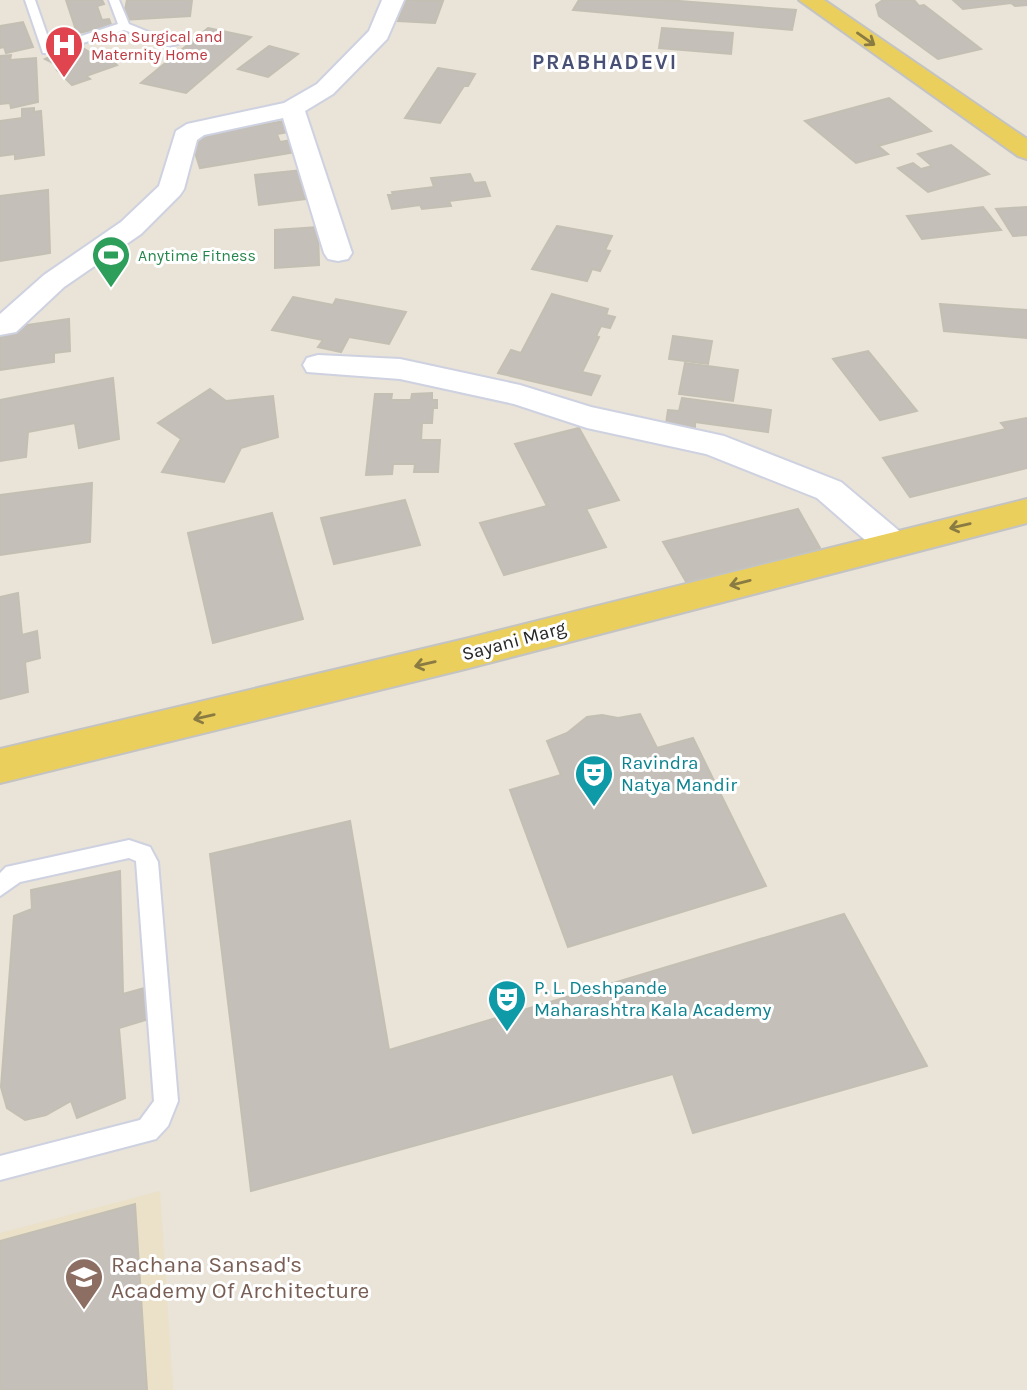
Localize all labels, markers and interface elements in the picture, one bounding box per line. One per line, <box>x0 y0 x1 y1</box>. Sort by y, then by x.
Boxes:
hospital icon: Asha Surgical and Maternity Home <box>43 24 85 79</box>
place label: Asha Surgical and Maternity Home <box>91 27 223 64</box>
one-way arrow <box>856 32 875 46</box>
district label: PRABHADEVI <box>532 50 678 74</box>
sports icon: Anytime Fitness <box>90 234 132 289</box>
place label: Anytime Fitness <box>138 246 256 265</box>
one-way arrow <box>949 520 972 533</box>
one-way arrow <box>729 577 752 590</box>
street label: Sayani Marg <box>460 616 569 665</box>
one-way arrow <box>414 658 437 671</box>
one-way arrow <box>193 711 216 724</box>
place label: Ravindra Natya Mandir <box>621 752 737 796</box>
theatre icon: Ravindra Natya Mandir <box>573 753 615 808</box>
place label: P. L. Deshpande Maharashtra Kala Academy <box>534 977 772 1021</box>
theatre icon: P. L. Deshpande Maharashtra Kala Academy <box>486 978 528 1033</box>
place label: Rachana Sansad's Academy Of Architecture <box>111 1251 369 1304</box>
school or university icon: Rachana Sansad's Academy Of Architecture <box>63 1256 105 1311</box>

